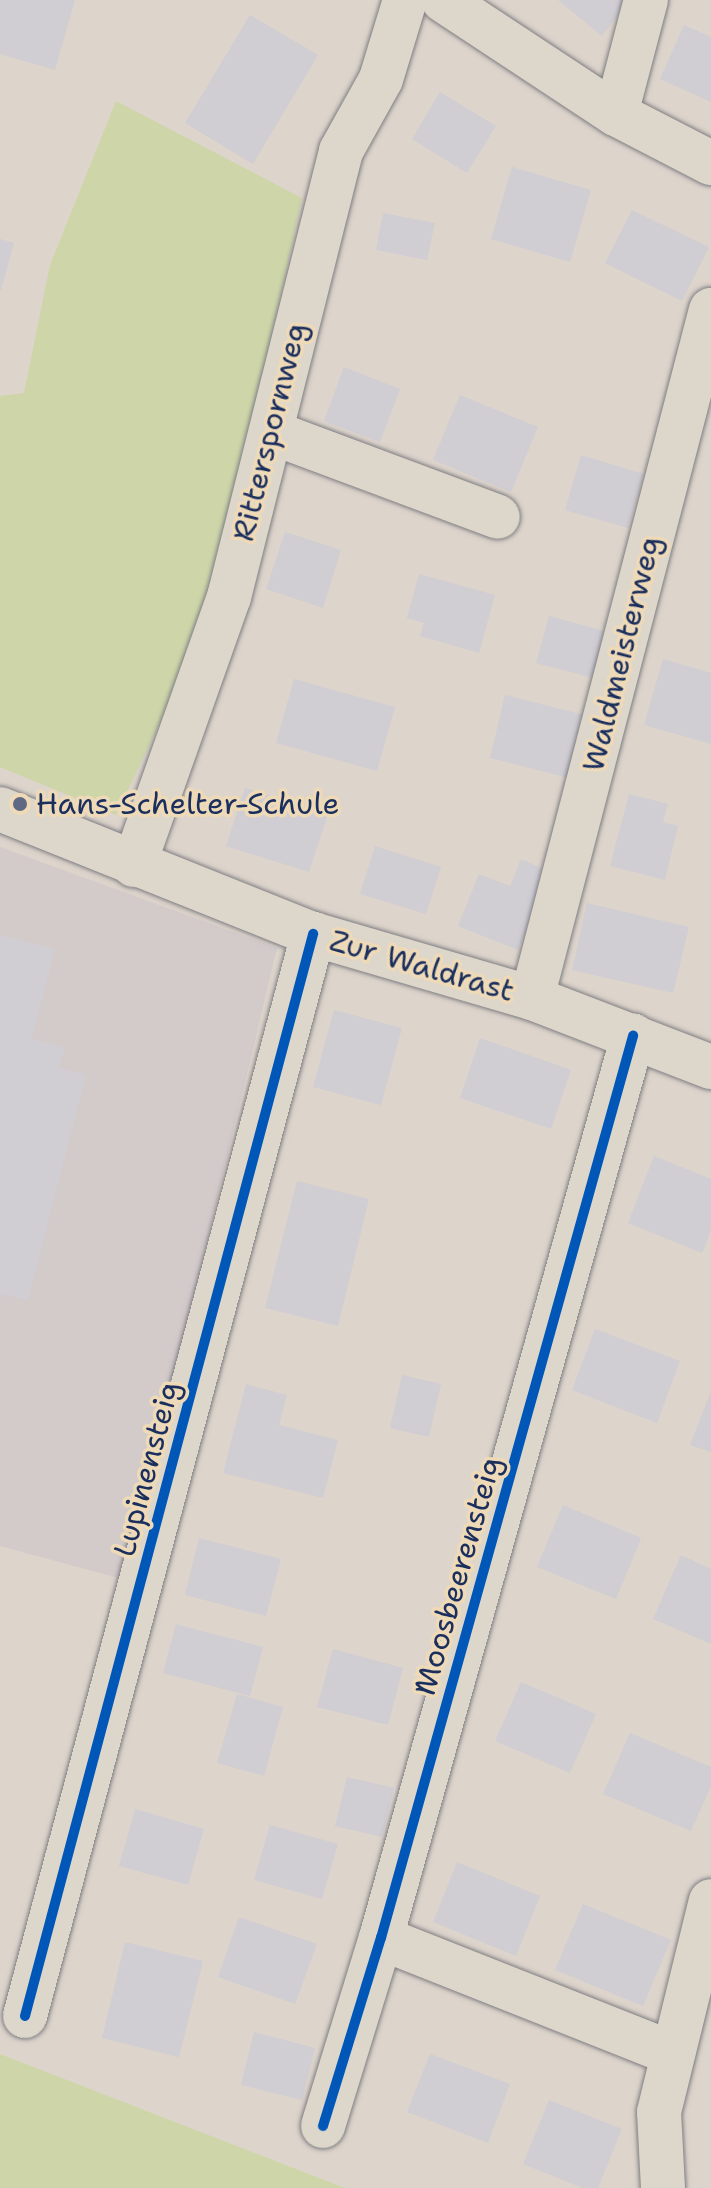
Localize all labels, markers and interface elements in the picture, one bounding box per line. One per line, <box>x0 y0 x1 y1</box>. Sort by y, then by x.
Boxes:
street label: Ritterspornweg <box>225 319 315 545</box>
street label: Waldmeisterweg <box>575 533 669 775</box>
place label: Hans-Schelter-Schule <box>36 786 339 822</box>
marker: Hans-Schelter-Schule <box>11 795 29 813</box>
street label: Zur Waldrast <box>326 922 518 1010</box>
street label: Lupinensteig <box>106 1377 188 1561</box>
street label: Moosbeerensteig <box>407 1453 509 1699</box>

